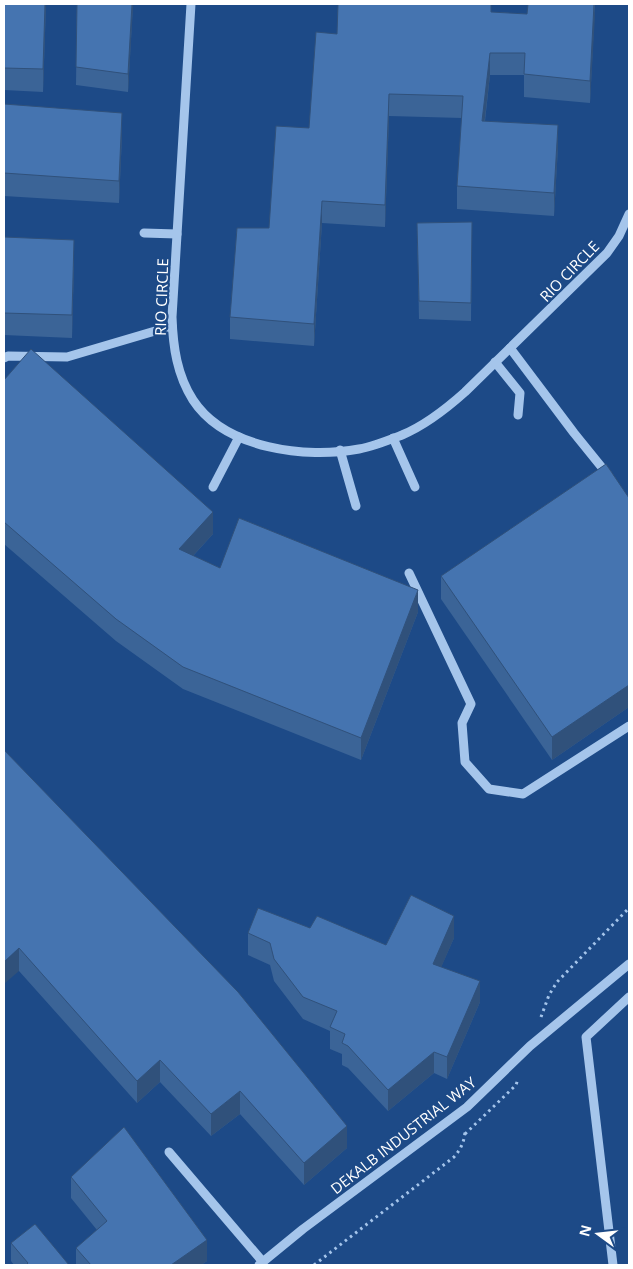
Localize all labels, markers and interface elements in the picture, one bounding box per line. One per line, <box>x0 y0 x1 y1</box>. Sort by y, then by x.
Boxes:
street label: RIO CIRCLE <box>535 236 603 306</box>
street label: RIO CIRCLE <box>150 258 172 336</box>
street label: DEKALB INDUSTRIAL WAY <box>326 1071 480 1198</box>
north arrow <box>573 1209 623 1259</box>
text: N <box>574 1223 596 1238</box>

